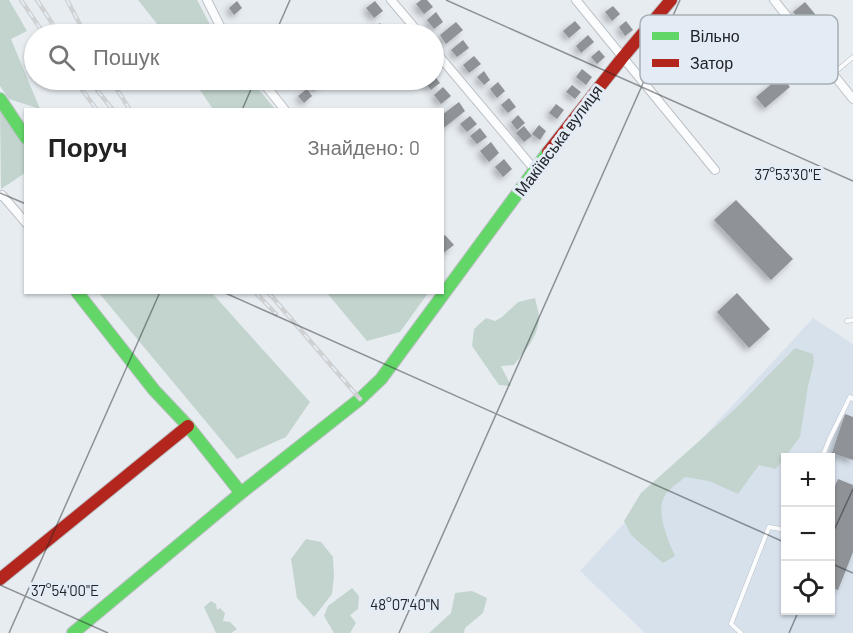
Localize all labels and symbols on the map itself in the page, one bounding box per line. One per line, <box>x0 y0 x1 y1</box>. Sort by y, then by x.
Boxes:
legend <box>640 15 838 84</box>
text: Вільно <box>690 26 740 45</box>
text: Затор <box>690 53 733 72</box>
street label: Макіївська вулиця <box>510 81 606 199</box>
text: 37°53'30"E <box>754 165 822 183</box>
text: 37°54'00"E <box>31 581 99 599</box>
text: 48°07'40"N <box>370 595 440 613</box>

